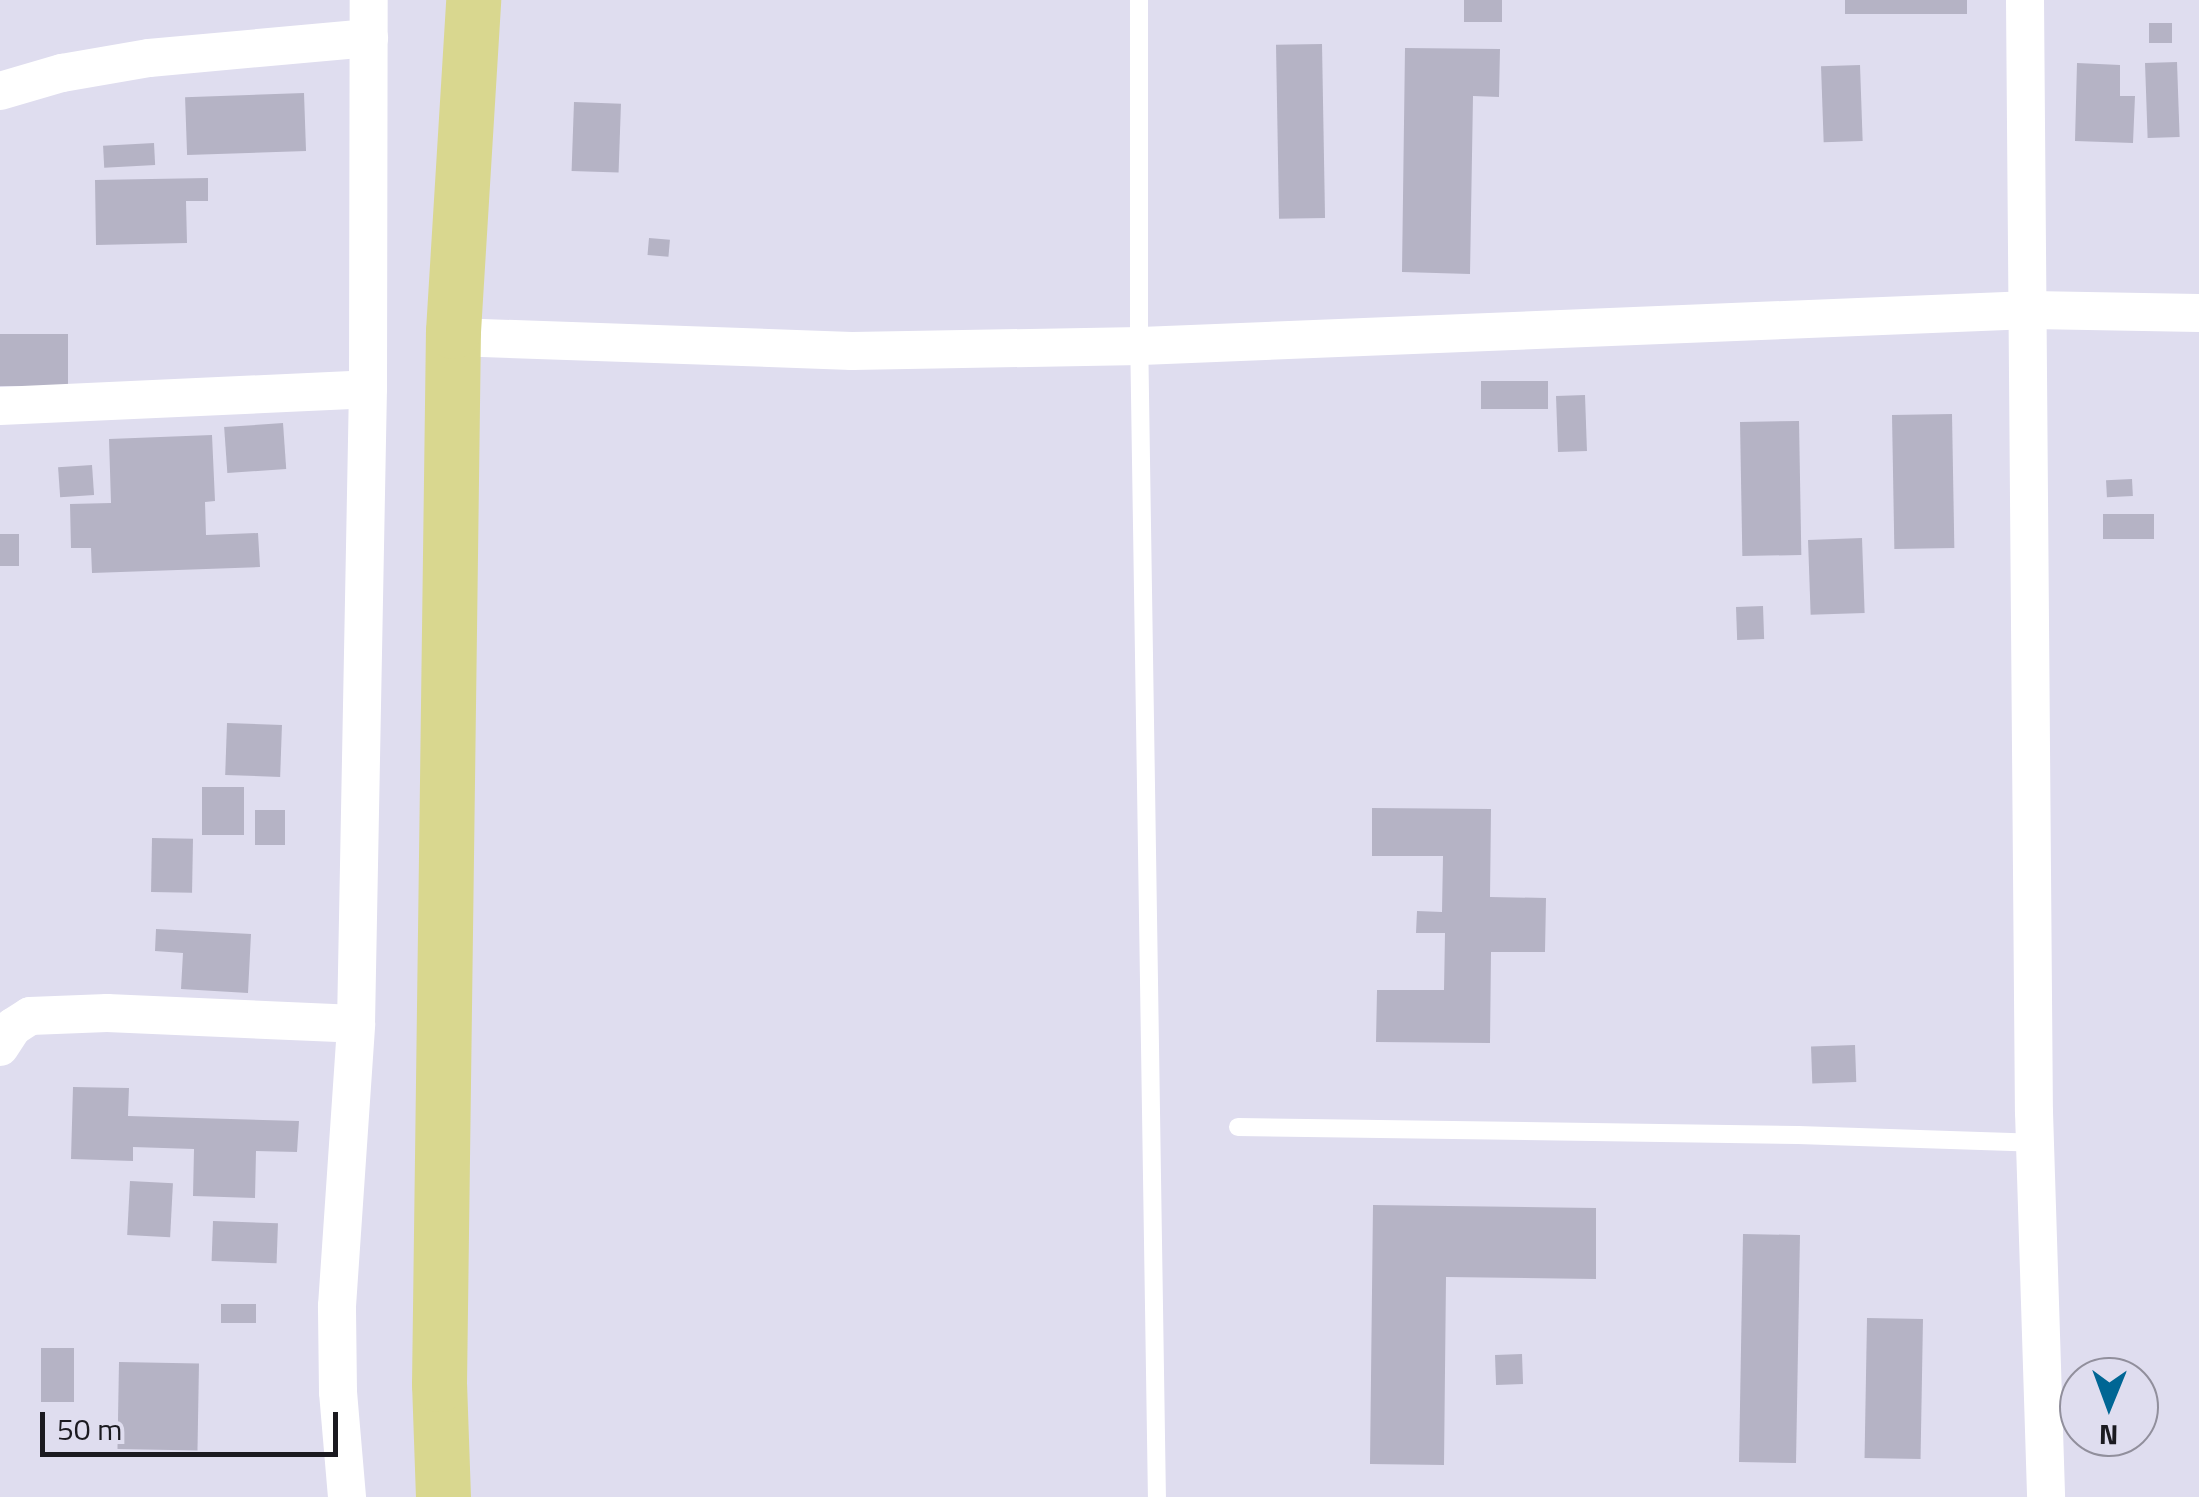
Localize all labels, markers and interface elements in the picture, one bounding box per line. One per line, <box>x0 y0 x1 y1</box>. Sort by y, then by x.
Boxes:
north arrow <box>2059 1357 2159 1457</box>
scale bar <box>45 1392 342 1454</box>
text: 50 m <box>57 1406 122 1452</box>
text: N <box>2098 1414 2119 1457</box>

